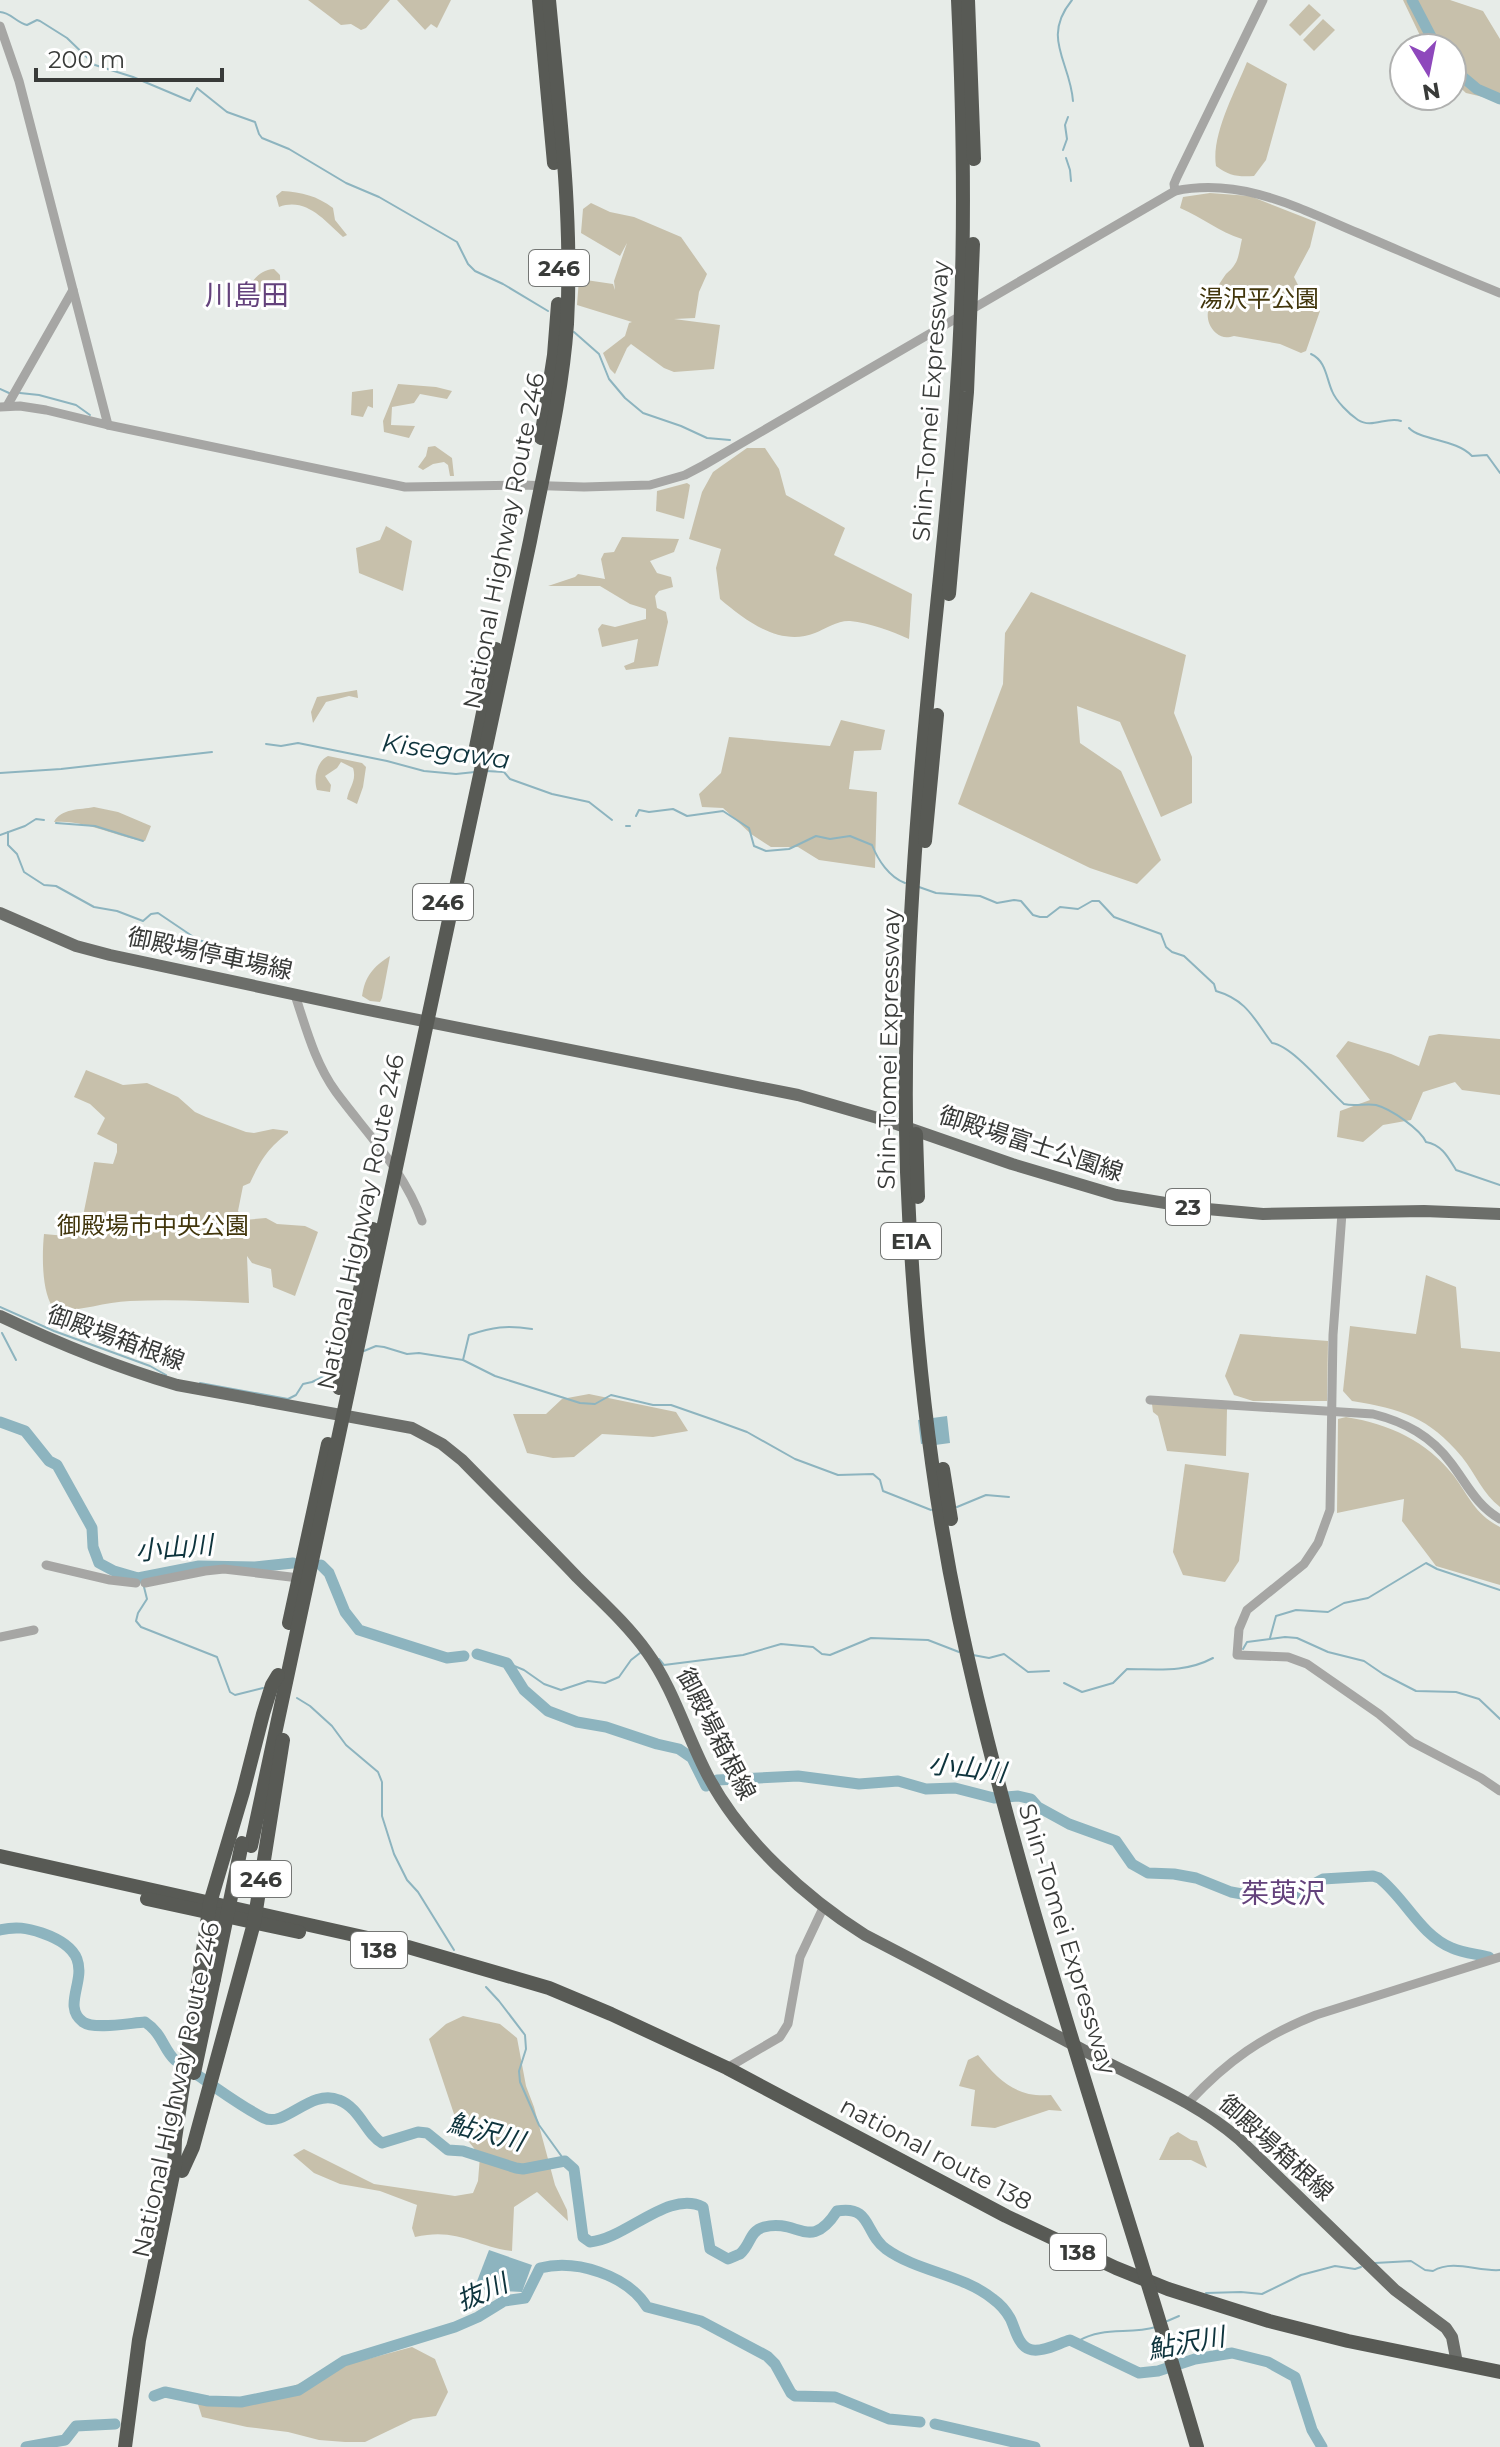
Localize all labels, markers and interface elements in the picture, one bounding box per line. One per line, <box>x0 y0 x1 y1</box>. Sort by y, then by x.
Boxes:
scale bar <box>36 32 222 82</box>
north arrow <box>1388 32 1468 112</box>
text: 200 m <box>48 45 125 74</box>
text: N <box>1420 76 1442 106</box>
road number: 246 <box>529 250 589 286</box>
street label: Shin-Tomei Expressway <box>906 260 955 542</box>
district label: 川島田 <box>205 278 289 312</box>
park label: 湯沢平公園 <box>1199 284 1319 313</box>
street label: National Highway Route 246 <box>457 370 550 712</box>
water label: Kisegawa <box>380 726 512 776</box>
road number: 246 <box>413 884 473 920</box>
street label: Shin-Tomei Expressway <box>872 908 905 1190</box>
street label: 御殿場停車場線 <box>125 922 295 985</box>
street label: National Highway Route 246 <box>311 1052 410 1392</box>
street label: 御殿場富士公園線 <box>935 1100 1127 1187</box>
road number: 23 <box>1166 1189 1210 1225</box>
park label: 御殿場市中央公園 <box>57 1211 249 1240</box>
road number: E1A <box>881 1223 941 1259</box>
street label: 御殿場箱根線 <box>44 1299 189 1376</box>
water label: 小山川 <box>134 1528 217 1567</box>
street label: 御殿場箱根線 <box>671 1663 762 1805</box>
water label: 小山川 <box>926 1747 1011 1789</box>
street label: Shin-Tomei Expressway <box>1012 1800 1122 2078</box>
road number: 246 <box>231 1861 291 1897</box>
district label: 茱萸沢 <box>1241 1876 1325 1910</box>
street label: National Highway Route 246 <box>126 1920 225 2260</box>
road number: 138 <box>351 1932 407 1968</box>
street label: 御殿場箱根線 <box>1213 2089 1340 2207</box>
street label: national route 138 <box>835 2091 1037 2216</box>
water label: 鮎沢川 <box>444 2106 531 2158</box>
road number: 138 <box>1050 2234 1106 2270</box>
water label: 抜川 <box>452 2266 515 2317</box>
water label: 鮎沢川 <box>1145 2320 1230 2366</box>

